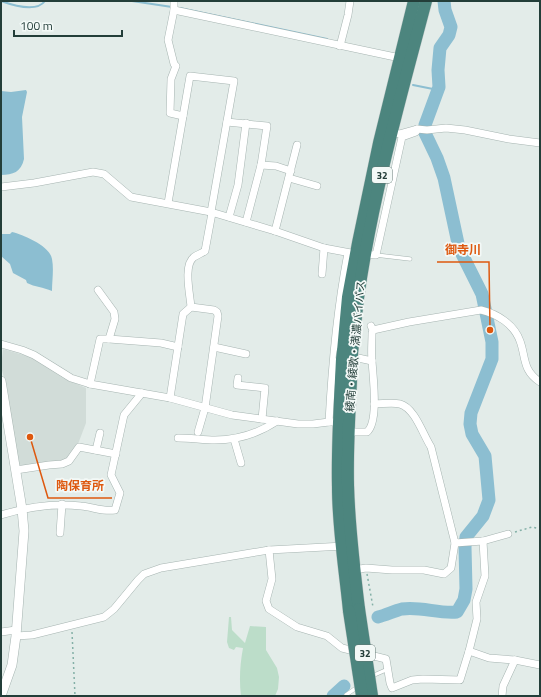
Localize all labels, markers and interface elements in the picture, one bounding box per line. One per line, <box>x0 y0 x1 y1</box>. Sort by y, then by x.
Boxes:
scale bar <box>14 12 122 38</box>
text: 100 m <box>20 16 53 35</box>
road number: 32 <box>372 167 392 183</box>
callout: 御寺川 <box>437 238 489 262</box>
text: 御寺川 <box>445 240 481 259</box>
street label: 綾南・綾歌・満濃バイパス <box>341 280 369 412</box>
callout: 陶保育所 <box>48 474 112 498</box>
text: 陶保育所 <box>56 476 104 495</box>
road number: 32 <box>355 645 375 661</box>

